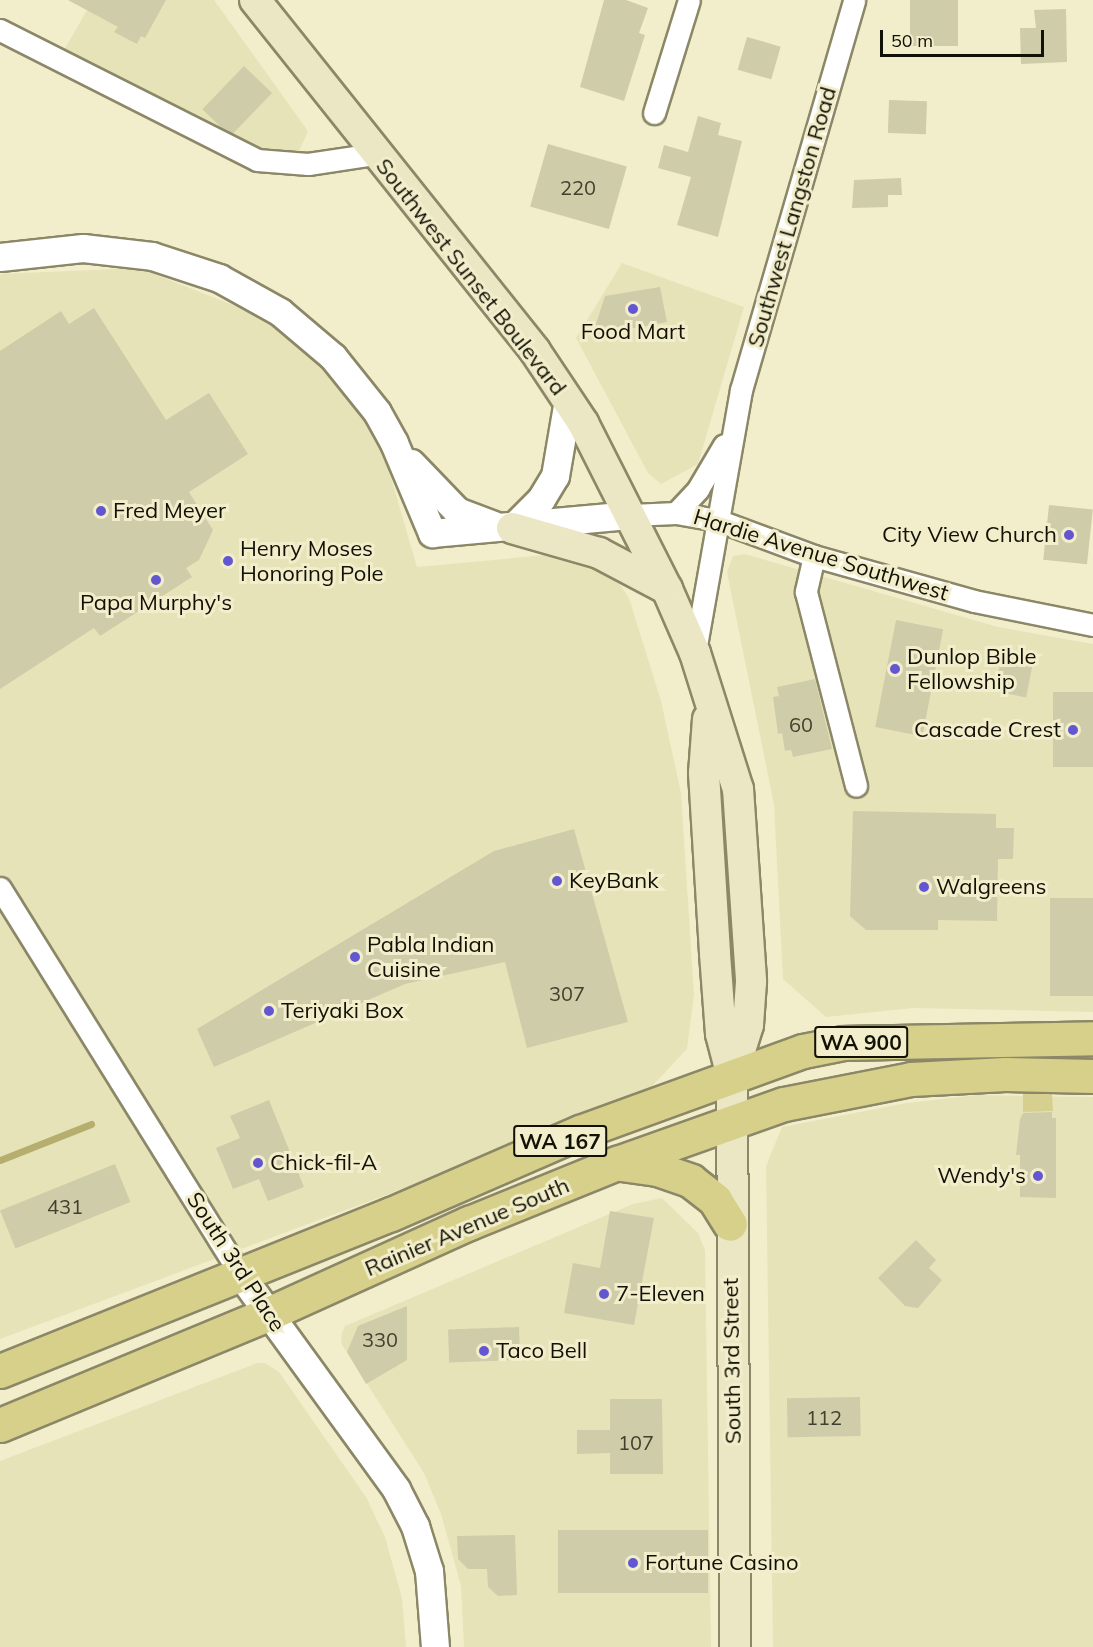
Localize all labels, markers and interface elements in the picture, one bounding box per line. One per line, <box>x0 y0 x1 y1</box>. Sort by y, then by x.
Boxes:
scale bar <box>883 18 1046 56</box>
text: 50 m <box>891 29 933 52</box>
street label: Southwest Langston Road <box>742 84 842 350</box>
street label: Southwest Sunset Boulevard <box>370 153 572 401</box>
house number: 220 <box>560 175 596 199</box>
marker: Food Mart <box>626 302 640 316</box>
place label: Food Mart <box>581 319 685 345</box>
place label: Fred Meyer <box>113 498 226 524</box>
marker: Fred Meyer <box>94 504 108 518</box>
street label: Hardie Avenue Southwest <box>690 504 952 606</box>
place label: City View Church <box>882 522 1057 548</box>
marker: City View Church <box>1062 528 1076 542</box>
place label: Henry Moses Honoring Pole <box>240 535 384 586</box>
marker: Henry Moses Honoring Pole <box>221 554 235 568</box>
marker: Papa Murphy's <box>149 573 163 587</box>
place label: Papa Murphy's <box>80 590 232 616</box>
place label: Dunlop Bible Fellowship <box>907 643 1036 694</box>
marker: Dunlop Bible Fellowship <box>888 662 902 676</box>
house number: 60 <box>789 712 813 736</box>
place label: Cascade Crest <box>914 717 1061 743</box>
marker: Cascade Crest <box>1066 723 1080 737</box>
place label: KeyBank <box>569 868 659 894</box>
marker: KeyBank <box>550 874 564 888</box>
place label: Walgreens <box>936 874 1046 900</box>
marker: Walgreens <box>917 880 931 894</box>
place label: Pabla Indian Cuisine <box>367 931 494 982</box>
marker: Pabla Indian Cuisine <box>348 950 362 964</box>
house number: 307 <box>549 981 585 1005</box>
place label: Teriyaki Box <box>281 998 404 1024</box>
marker: Teriyaki Box <box>262 1004 276 1018</box>
road number: WA 900 <box>813 1024 909 1060</box>
road number: WA 167 <box>512 1123 608 1159</box>
place label: Chick-fil-A <box>270 1150 377 1176</box>
marker: Chick-fil-A <box>251 1156 265 1170</box>
place label: Wendy's <box>937 1163 1026 1189</box>
marker: Wendy's <box>1031 1169 1045 1183</box>
street label: Rainier Avenue South <box>361 1172 573 1282</box>
street label: South 3rd Place <box>181 1187 291 1337</box>
house number: 431 <box>47 1194 83 1218</box>
street label: South 3rd Street <box>717 1278 747 1444</box>
place label: 7-Eleven <box>616 1281 705 1307</box>
marker: 7-Eleven <box>597 1287 611 1301</box>
house number: 330 <box>362 1327 398 1351</box>
place label: Taco Bell <box>496 1338 587 1364</box>
marker: Taco Bell <box>477 1344 491 1358</box>
house number: 112 <box>806 1405 842 1429</box>
house number: 107 <box>618 1430 654 1454</box>
place label: Fortune Casino <box>645 1550 799 1576</box>
marker: Fortune Casino <box>626 1556 640 1570</box>

